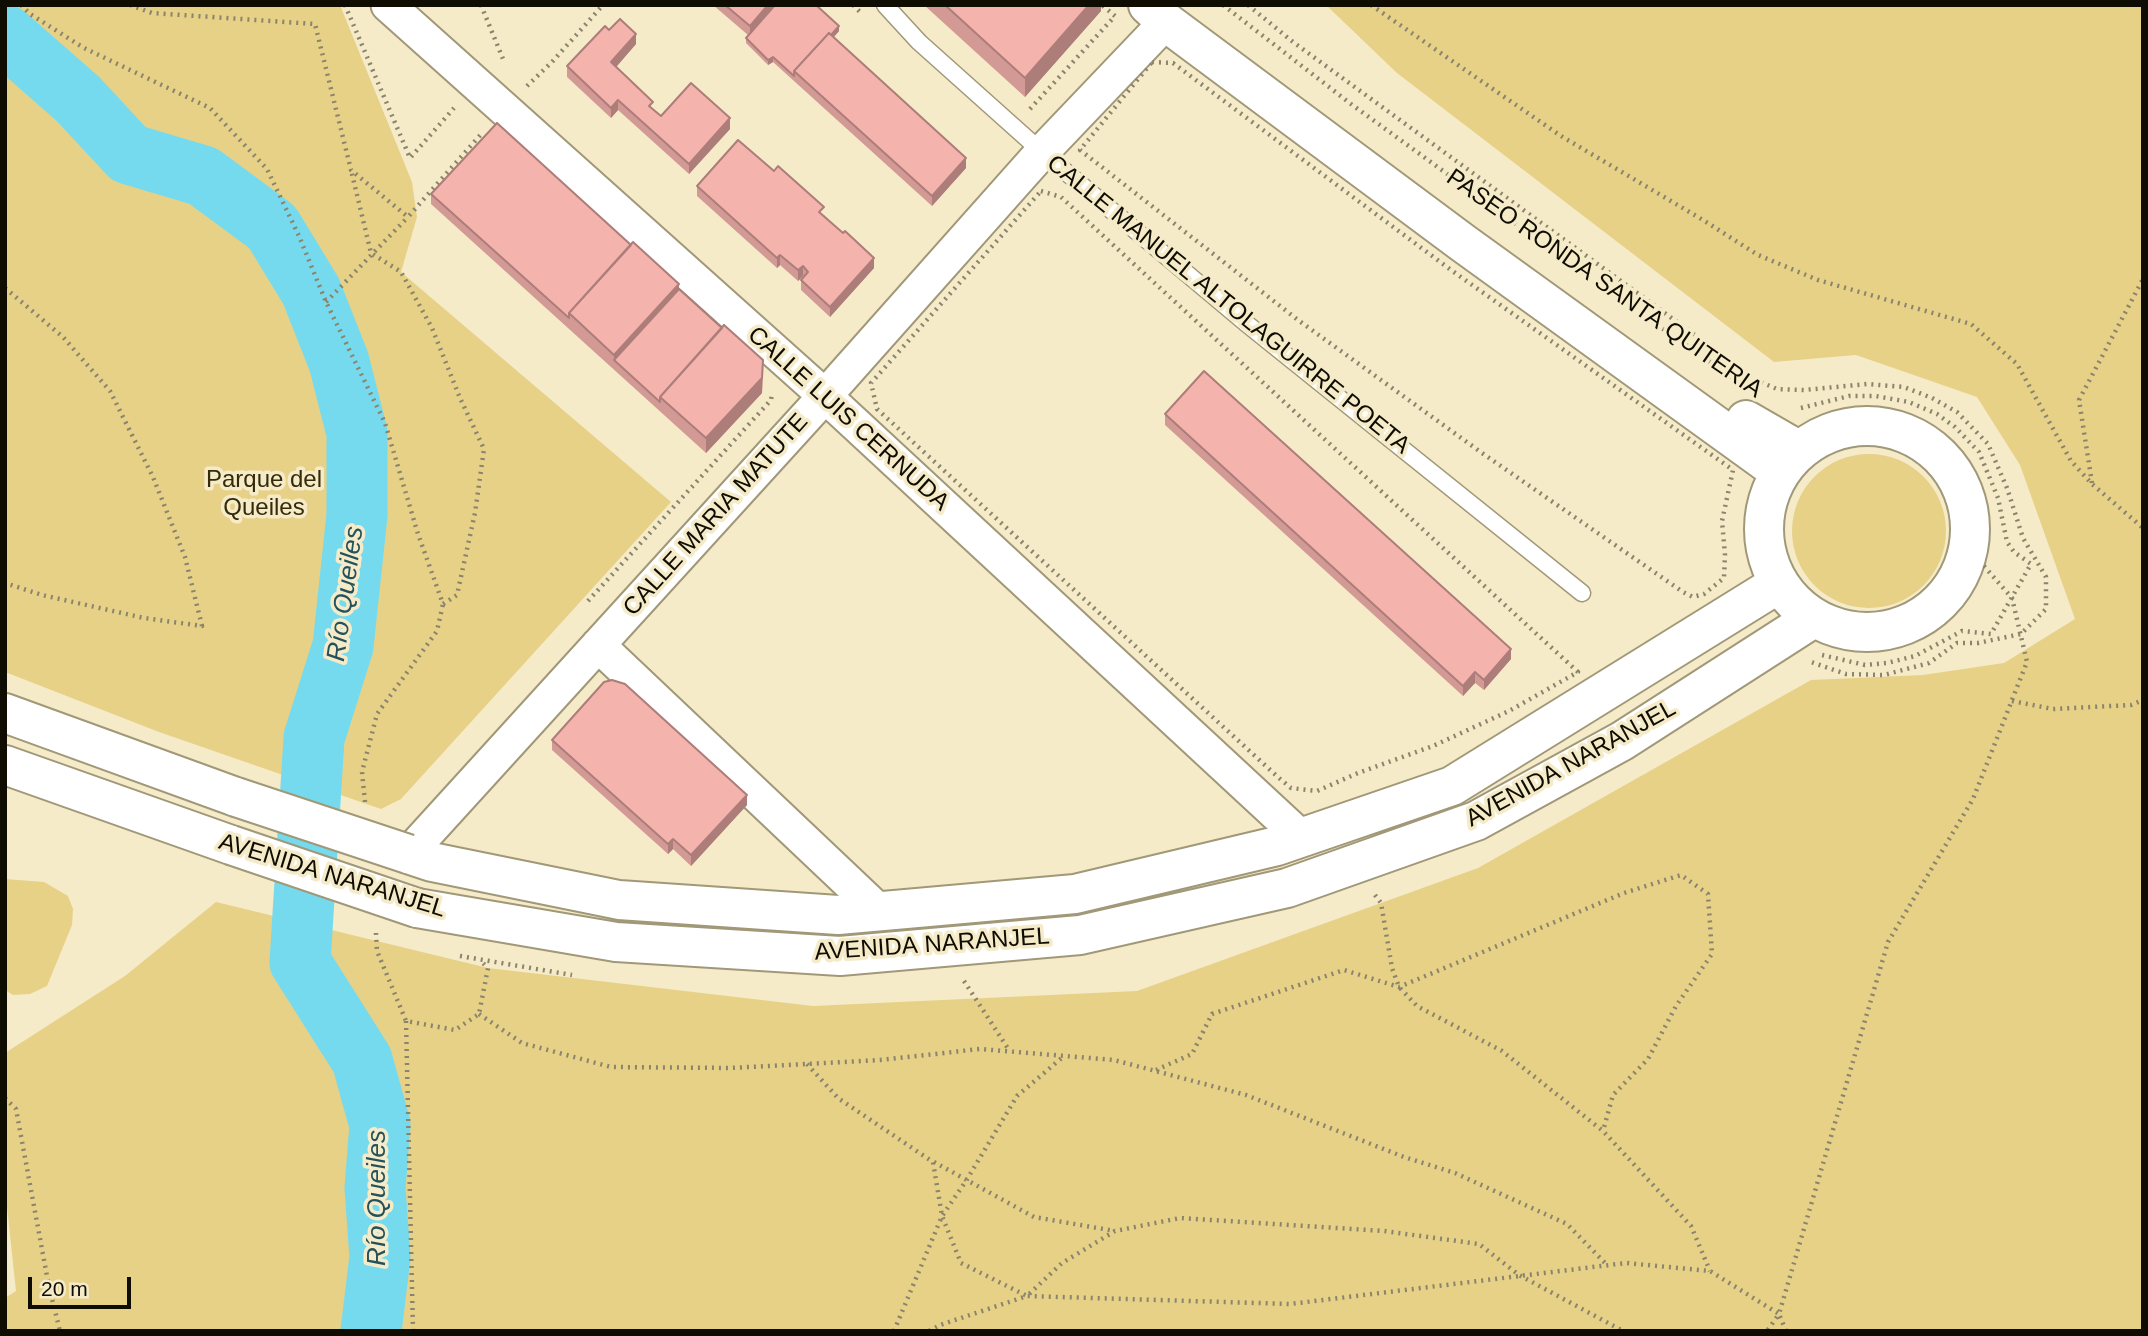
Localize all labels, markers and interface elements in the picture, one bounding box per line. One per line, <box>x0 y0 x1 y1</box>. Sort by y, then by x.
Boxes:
street label: CALLE MANUEL ALTOLAGUIRRE POETA <box>1041 149 1415 461</box>
street label: PASEO RONDA SANTA QUITERIA <box>1440 163 1768 405</box>
street label: CALLE LUIS CERNUDA <box>741 321 955 517</box>
street label: CALLE MARIA MATUTE <box>618 408 814 622</box>
park label: Parque del Queiles <box>206 466 322 522</box>
water label: Río Queiles <box>321 525 371 663</box>
street label: AVENIDA NARANJEL <box>1461 694 1681 834</box>
street label: AVENIDA NARANJEL <box>215 828 449 924</box>
street label: AVENIDA NARANJEL <box>813 922 1051 968</box>
water label: Río Queiles <box>362 1130 394 1266</box>
scale bar <box>32 1262 135 1306</box>
text: 20 m <box>41 1277 88 1300</box>

